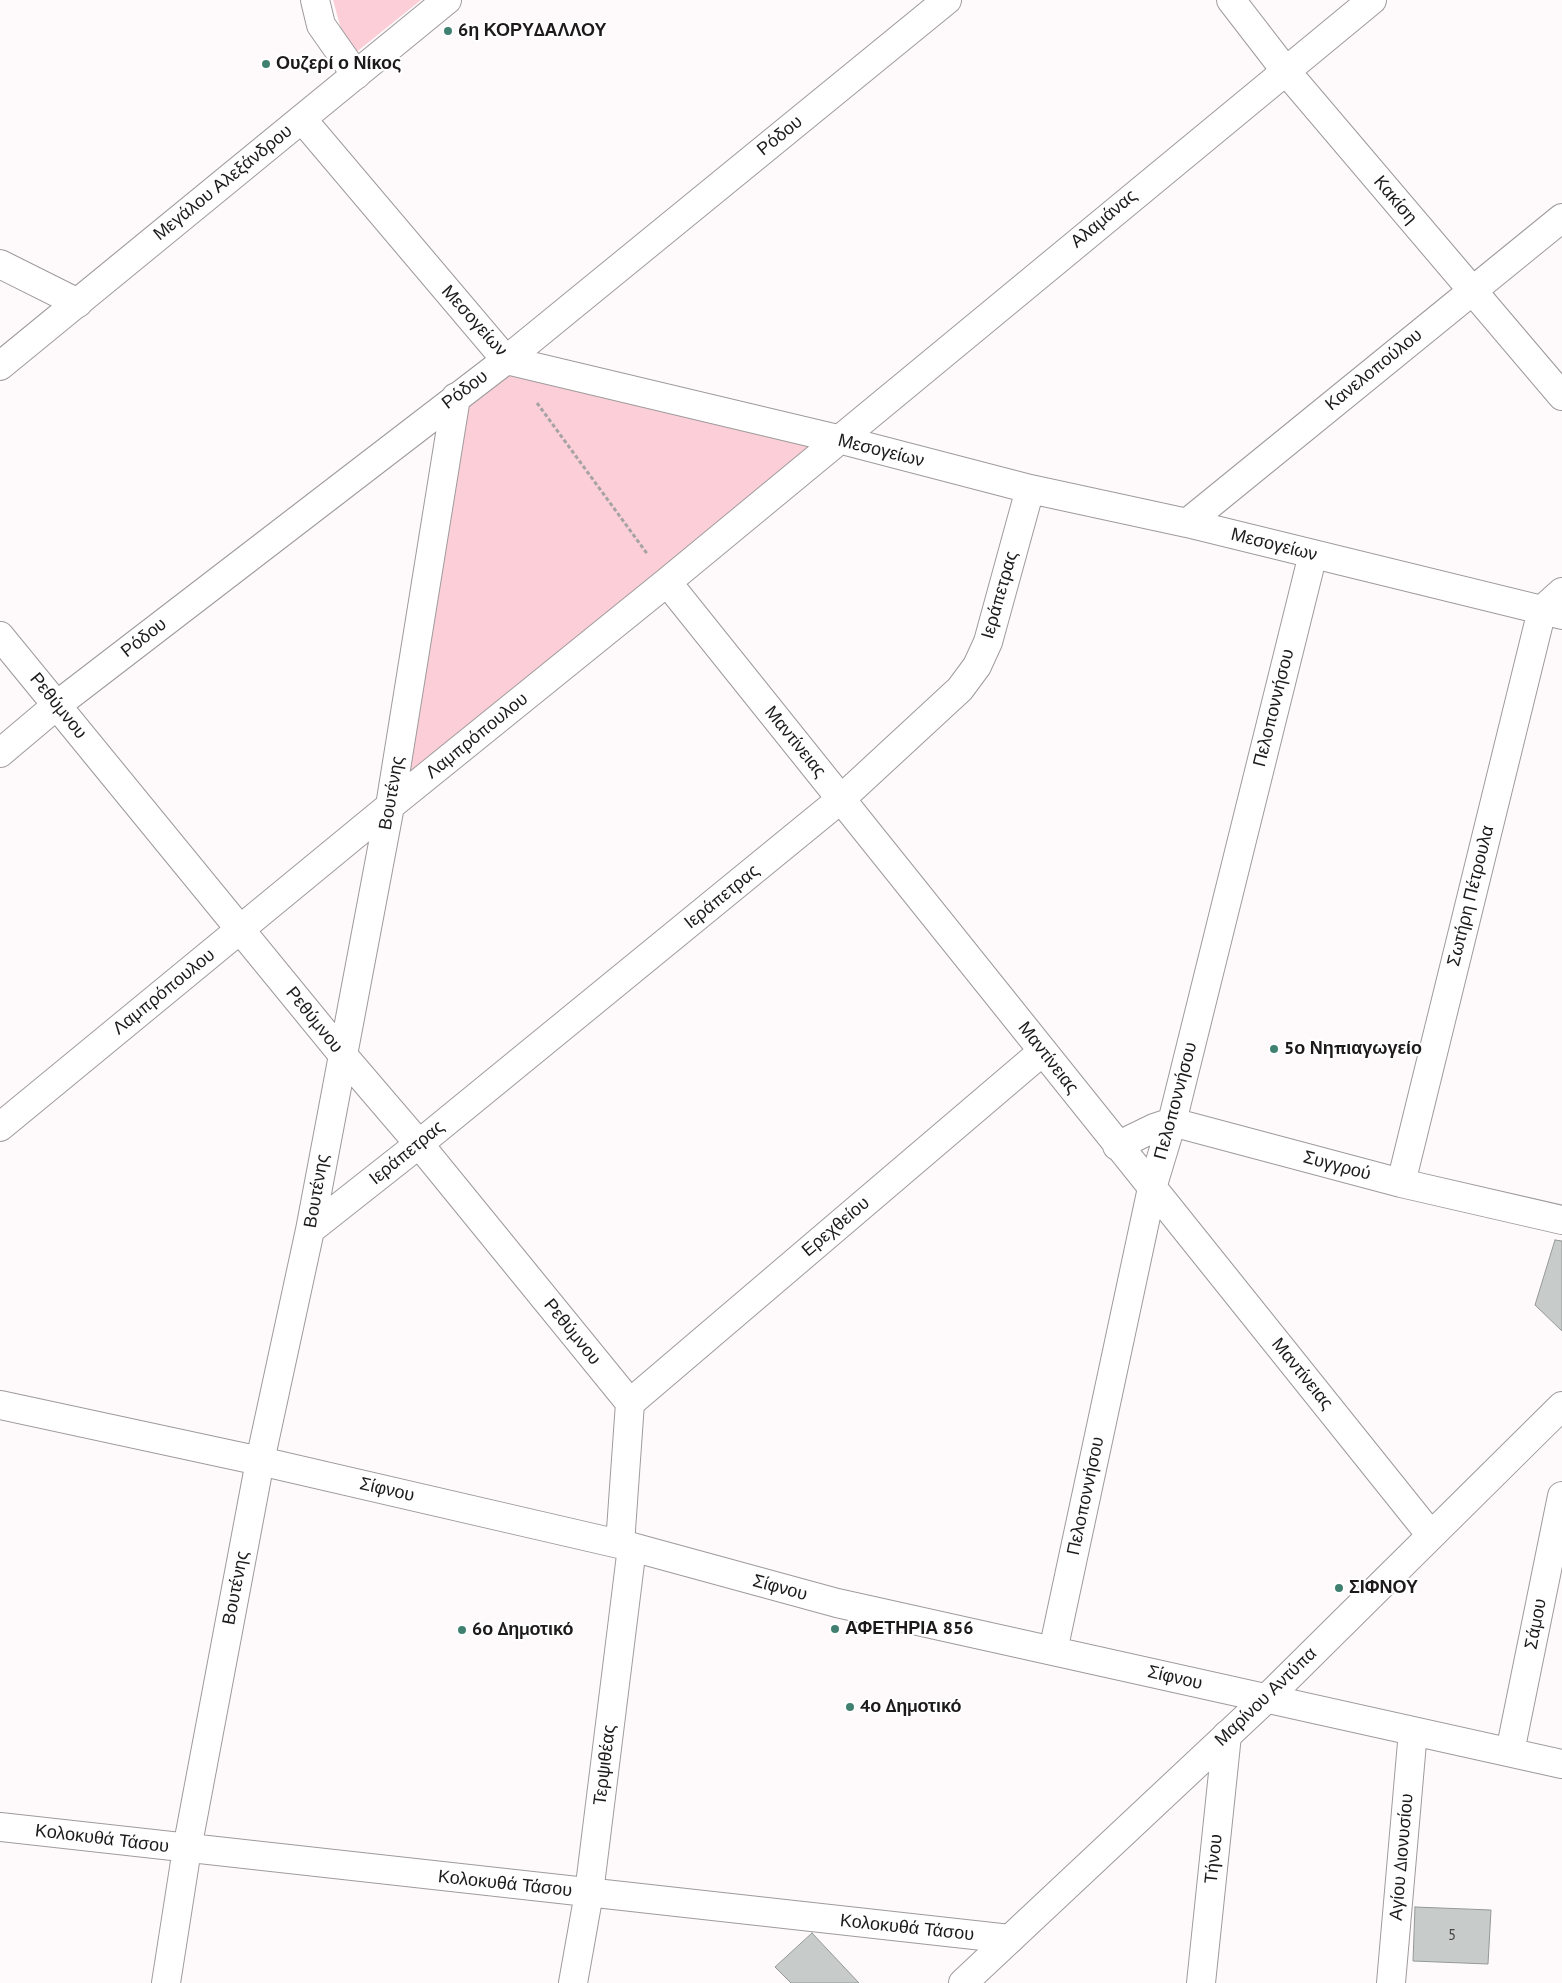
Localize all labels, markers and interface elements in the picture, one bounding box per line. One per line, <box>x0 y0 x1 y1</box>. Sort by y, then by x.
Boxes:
place label: 6η ΚΟΡΥΔΑΛΛΟΥ <box>458 20 607 42</box>
marker: 6η ΚΟΡΥΔΑΛΛΟΥ <box>442 25 454 37</box>
place label: Ουζερί ο Νίκος <box>276 53 401 75</box>
marker: Ουζερί ο Νίκος <box>260 58 272 70</box>
street label: Ρόδου <box>753 111 807 161</box>
street label: Μεγάλου Αλεξάνδρου <box>149 121 297 245</box>
street label: Κακίση <box>1369 171 1421 229</box>
street label: Αλαμάνας <box>1067 185 1141 253</box>
street label: Μεσογείων <box>436 281 512 361</box>
street label: Κανελοπούλου <box>1321 324 1427 416</box>
street label: Ρόδου <box>438 366 492 414</box>
street label: Μεσογείων <box>836 430 926 472</box>
street label: Μεσογείων <box>1229 524 1319 566</box>
street label: Ιεράπετρας <box>977 549 1023 641</box>
street label: Ρόδου <box>117 614 171 662</box>
street label: Πελοποννήσου <box>1249 647 1299 769</box>
street label: Ρεθύμνου <box>25 669 91 743</box>
street label: Λαμπρόπουλου <box>422 688 532 784</box>
street label: Μαντίνειας <box>760 702 830 782</box>
street label: Βουτένης <box>375 754 409 832</box>
street label: Σωτήρη Πέτρουλα <box>1443 823 1499 969</box>
street label: Ιεράπετρας <box>680 860 764 934</box>
street label: Λαμπρόπουλου <box>109 944 219 1040</box>
street label: Ρεθύμνου <box>281 983 347 1057</box>
street label: Μαντίνειας <box>1013 1018 1083 1098</box>
place label: 5ο Νηπιαγωγείο <box>1284 1038 1422 1060</box>
street label: Πελοποννήσου <box>1150 1040 1202 1162</box>
marker: 5ο Νηπιαγωγείο <box>1268 1043 1280 1055</box>
street label: Ιεράπετρας <box>365 1116 449 1190</box>
street label: Συγγρού <box>1301 1147 1373 1185</box>
street label: Βουτένης <box>300 1152 334 1230</box>
street label: Ερεχθείου <box>798 1192 874 1262</box>
street label: Ρεθύμνου <box>539 1295 605 1369</box>
street label: Μαντίνειας <box>1267 1334 1337 1414</box>
street label: Πελοποννήσου <box>1063 1435 1109 1557</box>
street label: Σίφνου <box>357 1473 417 1507</box>
street label: Βουτένης <box>218 1549 254 1627</box>
street label: Σίφνου <box>750 1570 810 1606</box>
place label: ΣΙΦΝΟΥ <box>1349 1577 1418 1599</box>
marker: ΣΙΦΝΟΥ <box>1333 1582 1345 1594</box>
street label: Σάμου <box>1521 1597 1551 1651</box>
place label: ΑΦΕΤΗΡΙΑ 856 <box>845 1618 973 1640</box>
place label: 6ο Δημοτικό <box>472 1619 573 1641</box>
marker: ΑΦΕΤΗΡΙΑ 856 <box>829 1623 841 1635</box>
marker: 6ο Δημοτικό <box>456 1624 468 1636</box>
street label: Μαρίνου Αντύπα <box>1211 1643 1321 1751</box>
street label: Σίφνου <box>1145 1661 1205 1695</box>
place label: 4ο Δημοτικό <box>860 1696 961 1718</box>
marker: 4ο Δημοτικό <box>844 1701 856 1713</box>
street label: Τερψιθέας <box>589 1723 621 1807</box>
street label: Αγίου Διονυσίου <box>1386 1793 1418 1921</box>
street label: Κολοκυθά Τάσου <box>34 1820 170 1858</box>
street label: Τήνου <box>1201 1833 1227 1885</box>
street label: Κολοκυθά Τάσου <box>437 1866 573 1902</box>
street label: Κολοκυθά Τάσου <box>839 1910 975 1946</box>
house number: 5 <box>1448 1927 1456 1945</box>

